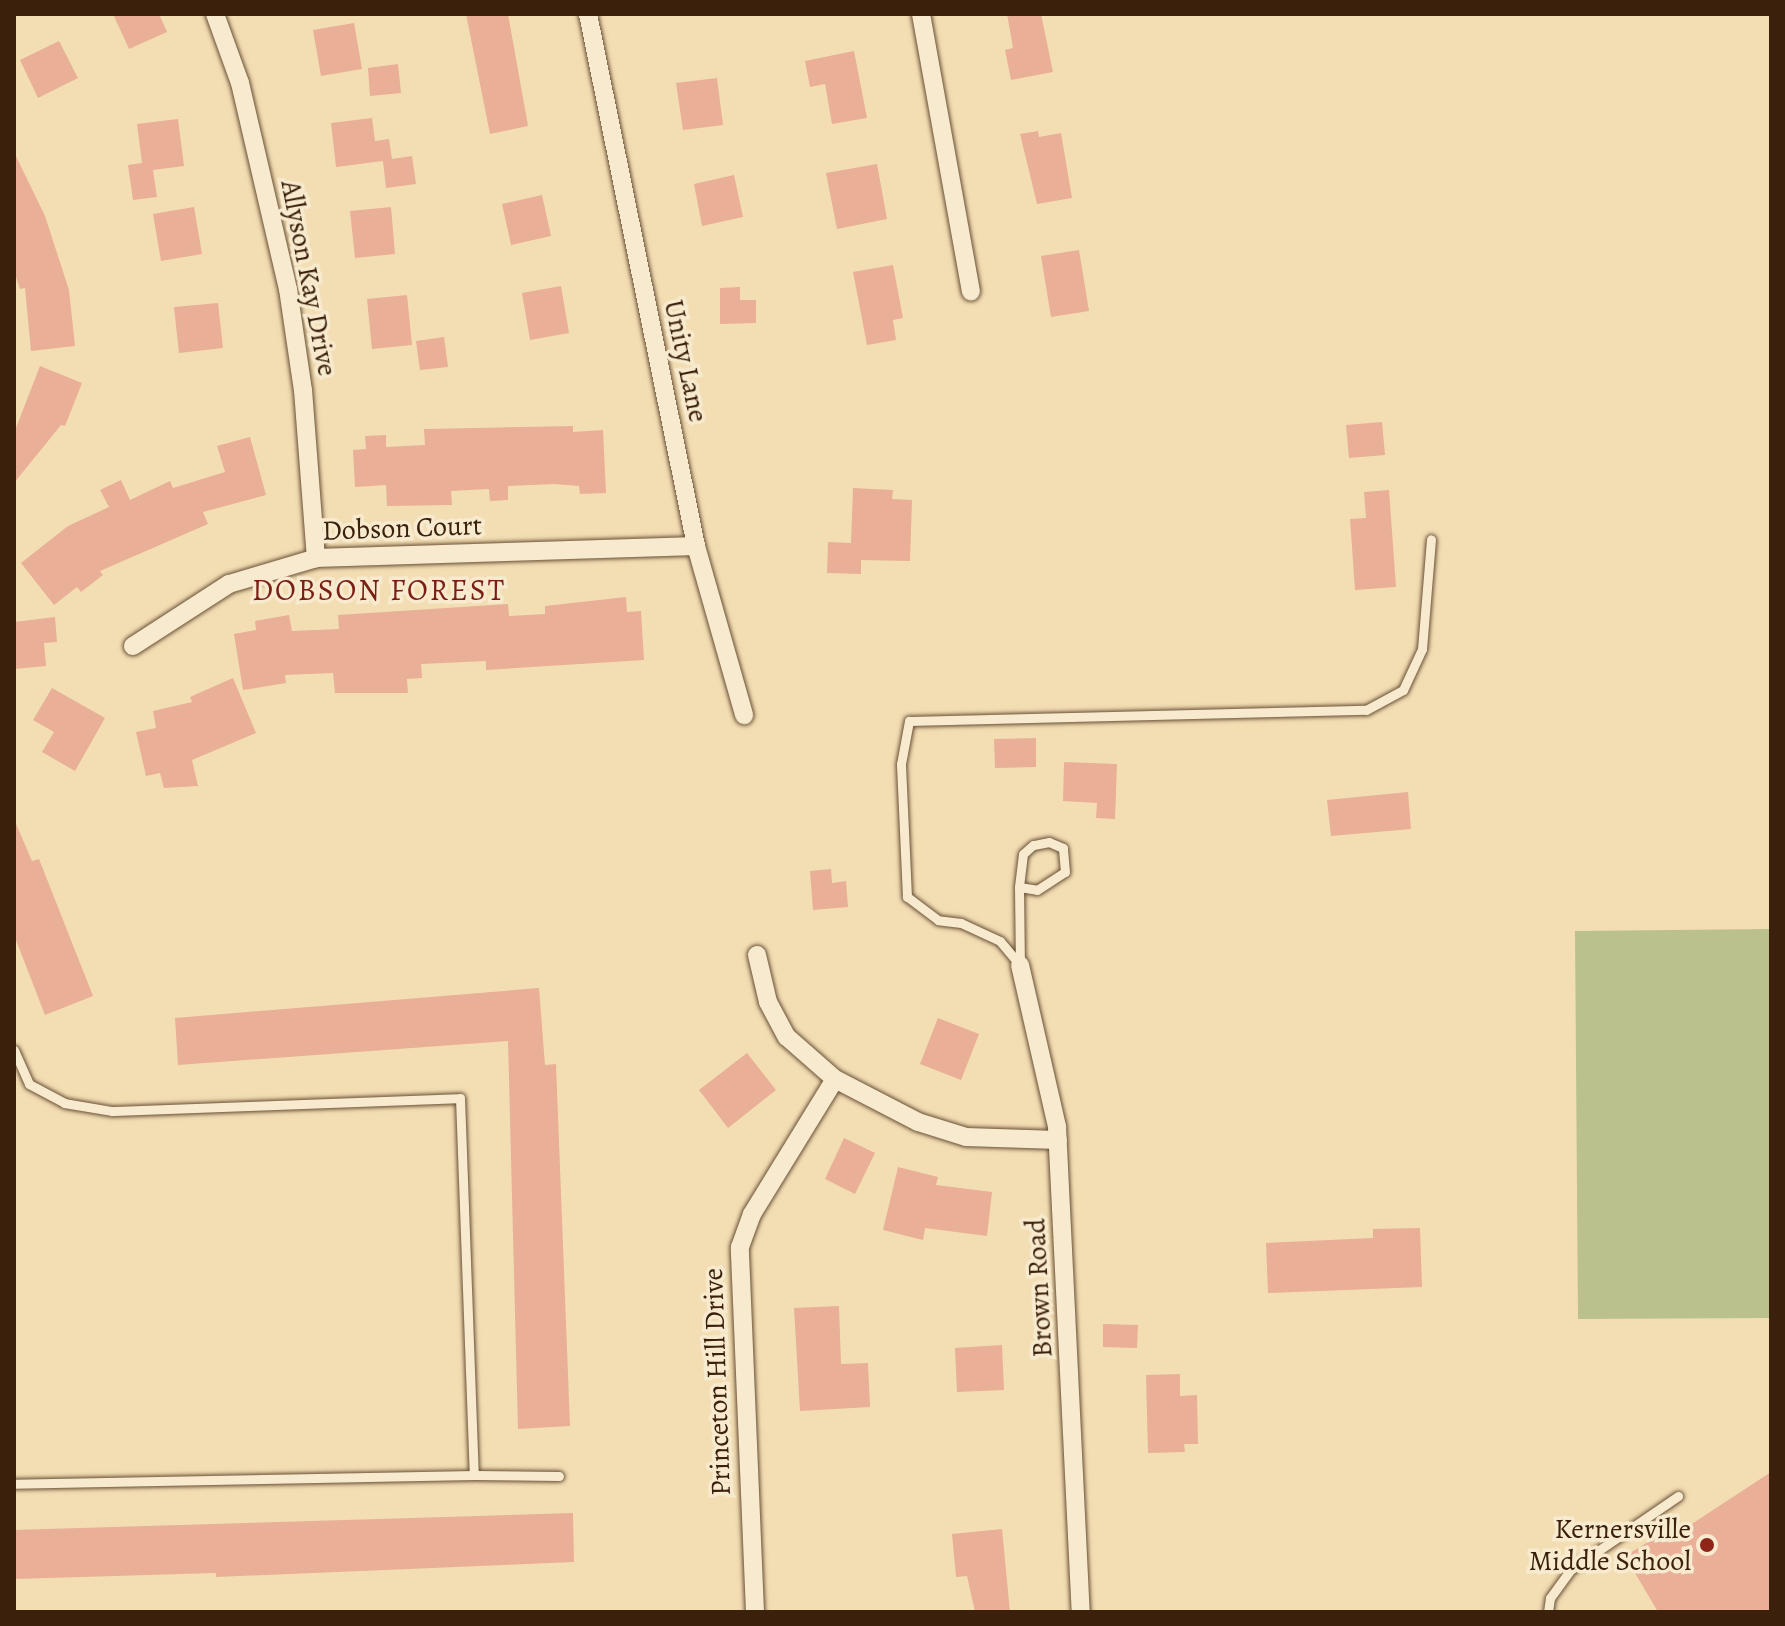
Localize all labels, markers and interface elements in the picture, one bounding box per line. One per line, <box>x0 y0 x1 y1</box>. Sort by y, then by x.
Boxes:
street label: Allyson Kay Drive <box>274 177 344 379</box>
street label: Unity Lane <box>657 297 715 425</box>
street label: Dobson Court <box>321 508 483 548</box>
district label: DOBSON FOREST <box>252 572 506 608</box>
street label: Brown Road <box>1019 1218 1059 1358</box>
street label: Princeton Hill Drive <box>696 1267 738 1497</box>
place label: Kernersville Middle School <box>1529 1512 1691 1578</box>
marker: Kernersville Middle School <box>1698 1536 1716 1554</box>

